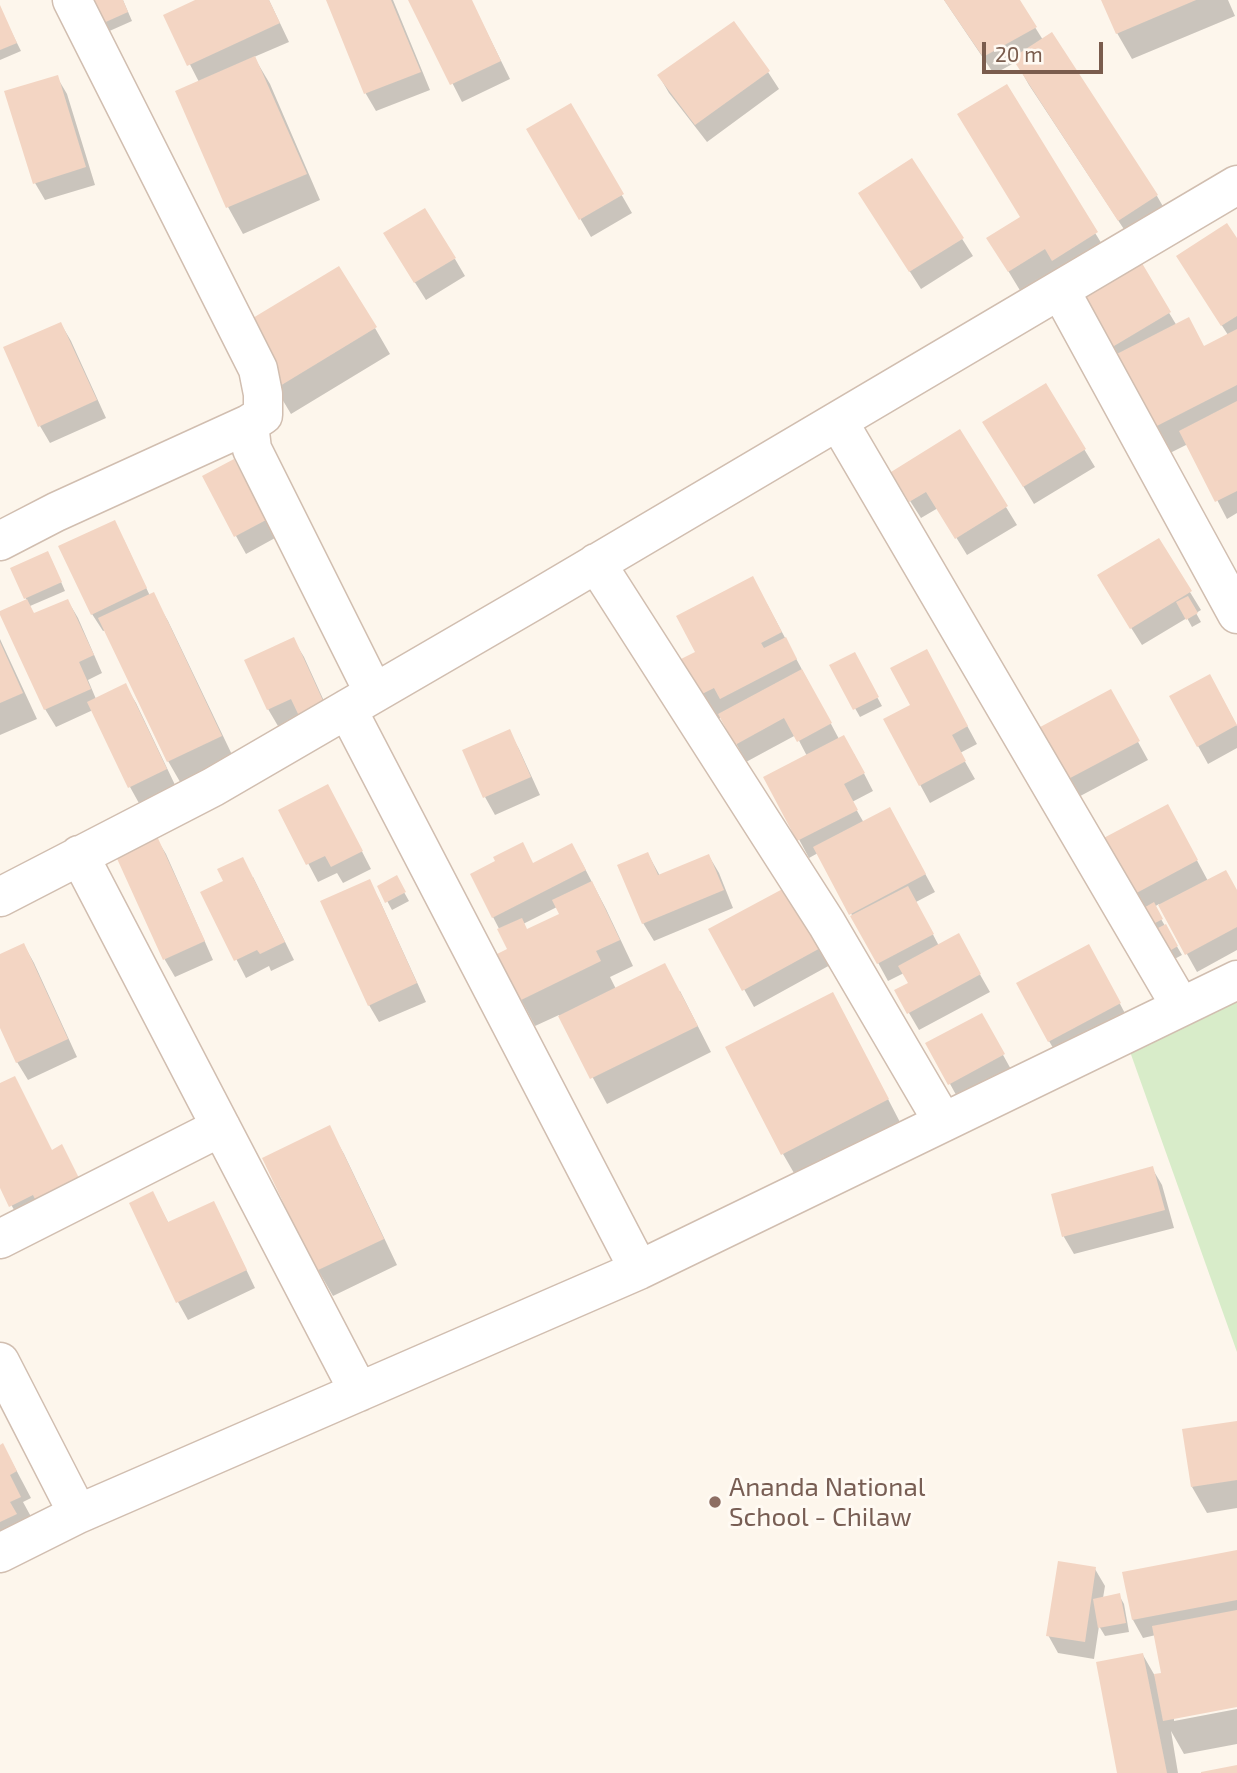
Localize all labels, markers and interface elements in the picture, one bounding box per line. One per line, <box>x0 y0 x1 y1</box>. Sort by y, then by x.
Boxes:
scale bar <box>985 28 1106 72</box>
text: 20 m <box>995 41 1043 66</box>
place label: Ananda National School - Chilaw <box>729 1471 925 1532</box>
marker: Ananda National School - Chilaw <box>707 1494 723 1510</box>

